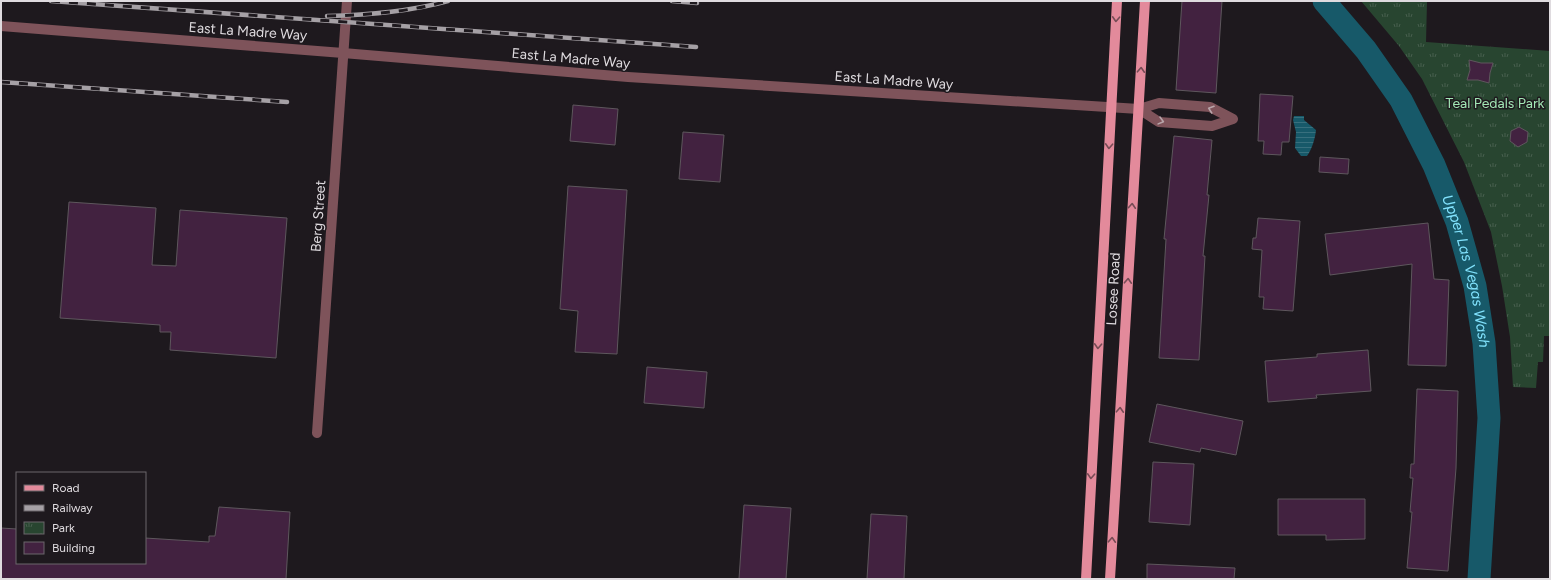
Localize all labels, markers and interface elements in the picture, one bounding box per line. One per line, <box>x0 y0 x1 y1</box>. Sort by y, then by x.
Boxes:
one-way arrow <box>1112 16 1121 22</box>
street label: East La Madre Way <box>188 19 308 44</box>
street label: East La Madre Way <box>511 45 632 72</box>
one-way arrow <box>1136 67 1145 73</box>
street label: East La Madre Way <box>834 68 954 93</box>
park label: Teal Pedals Park <box>1446 95 1545 112</box>
one-way arrow <box>1207 105 1214 113</box>
one-way arrow <box>1157 116 1164 125</box>
one-way arrow <box>1105 143 1113 149</box>
street label: Berg Street <box>308 180 329 252</box>
water label: Upper Las Vegas Wash <box>1438 192 1493 348</box>
one-way arrow <box>1128 203 1137 209</box>
street label: Losee Road <box>1103 252 1124 326</box>
one-way arrow <box>1123 278 1132 284</box>
one-way arrow <box>1094 343 1103 349</box>
one-way arrow <box>1116 407 1124 413</box>
legend <box>16 472 146 564</box>
one-way arrow <box>1087 473 1096 479</box>
text: Road <box>52 481 80 495</box>
text: Railway <box>52 501 93 515</box>
text: Park <box>52 521 75 535</box>
one-way arrow <box>1108 537 1117 543</box>
text: Building <box>52 541 95 555</box>

